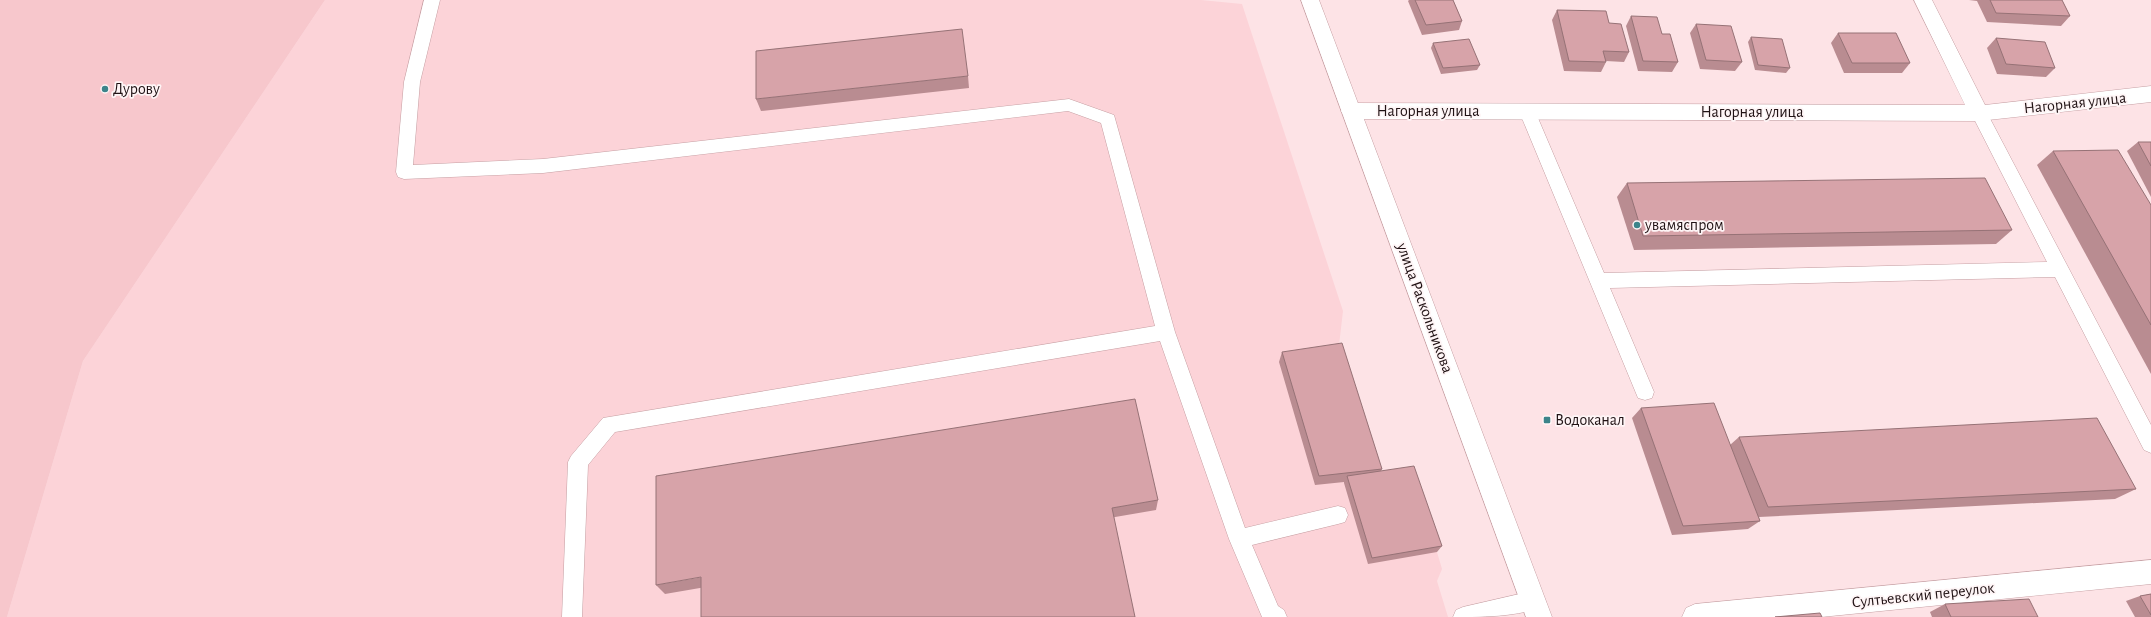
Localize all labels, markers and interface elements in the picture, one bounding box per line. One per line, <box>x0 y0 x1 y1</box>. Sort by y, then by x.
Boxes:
place label: Дурову <box>113 81 160 98</box>
marker: Дурову <box>100 84 110 94</box>
street label: Нагорная улица <box>2023 90 2127 117</box>
street label: Нагорная улица <box>1376 103 1480 120</box>
street label: Нагорная улица <box>1700 104 1804 121</box>
place label: увамяспром <box>1644 217 1724 234</box>
marker: увамяспром <box>1632 220 1642 230</box>
street label: улица Раскольникова <box>1393 240 1456 376</box>
place label: Водоканал <box>1555 412 1625 428</box>
marker: Водоканал <box>1542 415 1552 425</box>
street label: Султьевский переулок <box>1851 579 1996 611</box>

